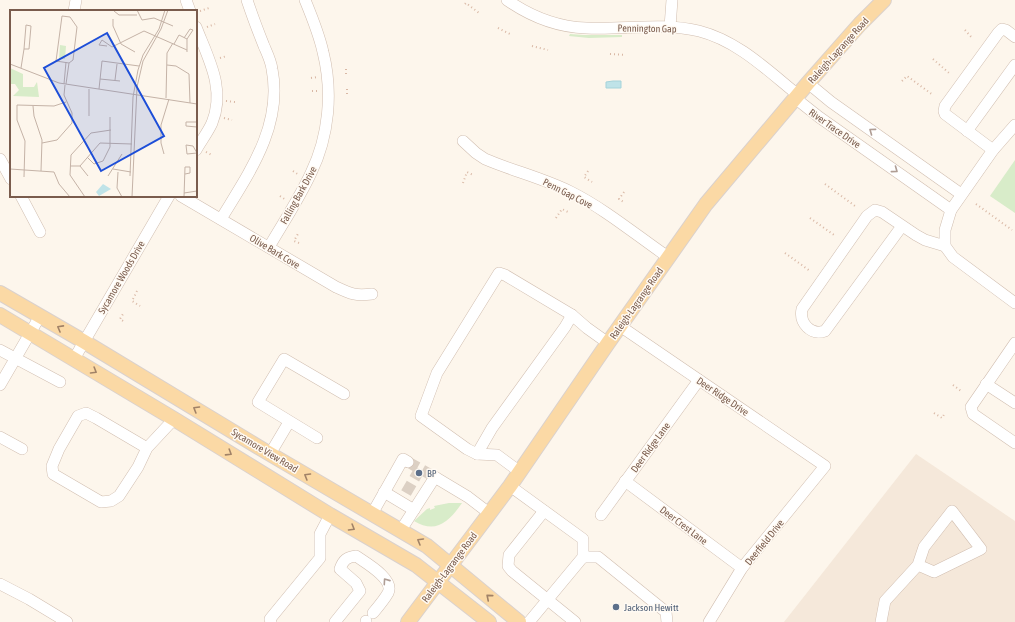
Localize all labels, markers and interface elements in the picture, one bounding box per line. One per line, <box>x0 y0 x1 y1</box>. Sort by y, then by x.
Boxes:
inset map <box>10 10 197 197</box>
street label: Raleigh-Lagrange Road <box>806 15 871 86</box>
street label: Pennington Gap <box>617 22 677 35</box>
street label: River Trace Drive <box>807 107 863 150</box>
one-way arrow <box>869 128 876 136</box>
street label: Falling Bark Drive <box>278 164 319 226</box>
one-way arrow <box>891 165 898 173</box>
street label: Penn Gap Cove <box>541 176 595 211</box>
street label: Olive Bark Cove <box>248 232 302 271</box>
street label: Sycamore Woods Drive <box>96 238 147 316</box>
street label: Raleigh-Lagrange Road <box>608 265 665 341</box>
one-way arrow <box>57 325 64 333</box>
one-way arrow <box>90 366 97 374</box>
street label: Deer Ridge Drive <box>695 375 751 418</box>
one-way arrow <box>193 406 200 413</box>
street label: Deer Ridge Lane <box>629 420 672 474</box>
street label: Sycamore View Road <box>230 426 300 475</box>
one-way arrow <box>225 448 232 456</box>
marker: BP <box>414 468 424 478</box>
place label: BP <box>427 468 437 479</box>
one-way arrow <box>304 473 311 480</box>
street label: Deer Crest Lane <box>658 504 710 547</box>
street label: Deerfield Drive <box>743 517 786 567</box>
one-way arrow <box>348 523 355 530</box>
street label: Raleigh-Lagrange Road <box>419 530 479 605</box>
one-way arrow <box>416 539 424 546</box>
one-way arrow <box>383 578 390 585</box>
one-way arrow <box>487 594 494 601</box>
marker: Jackson Hewitt <box>611 602 621 612</box>
place label: Jackson Hewitt <box>624 602 679 613</box>

